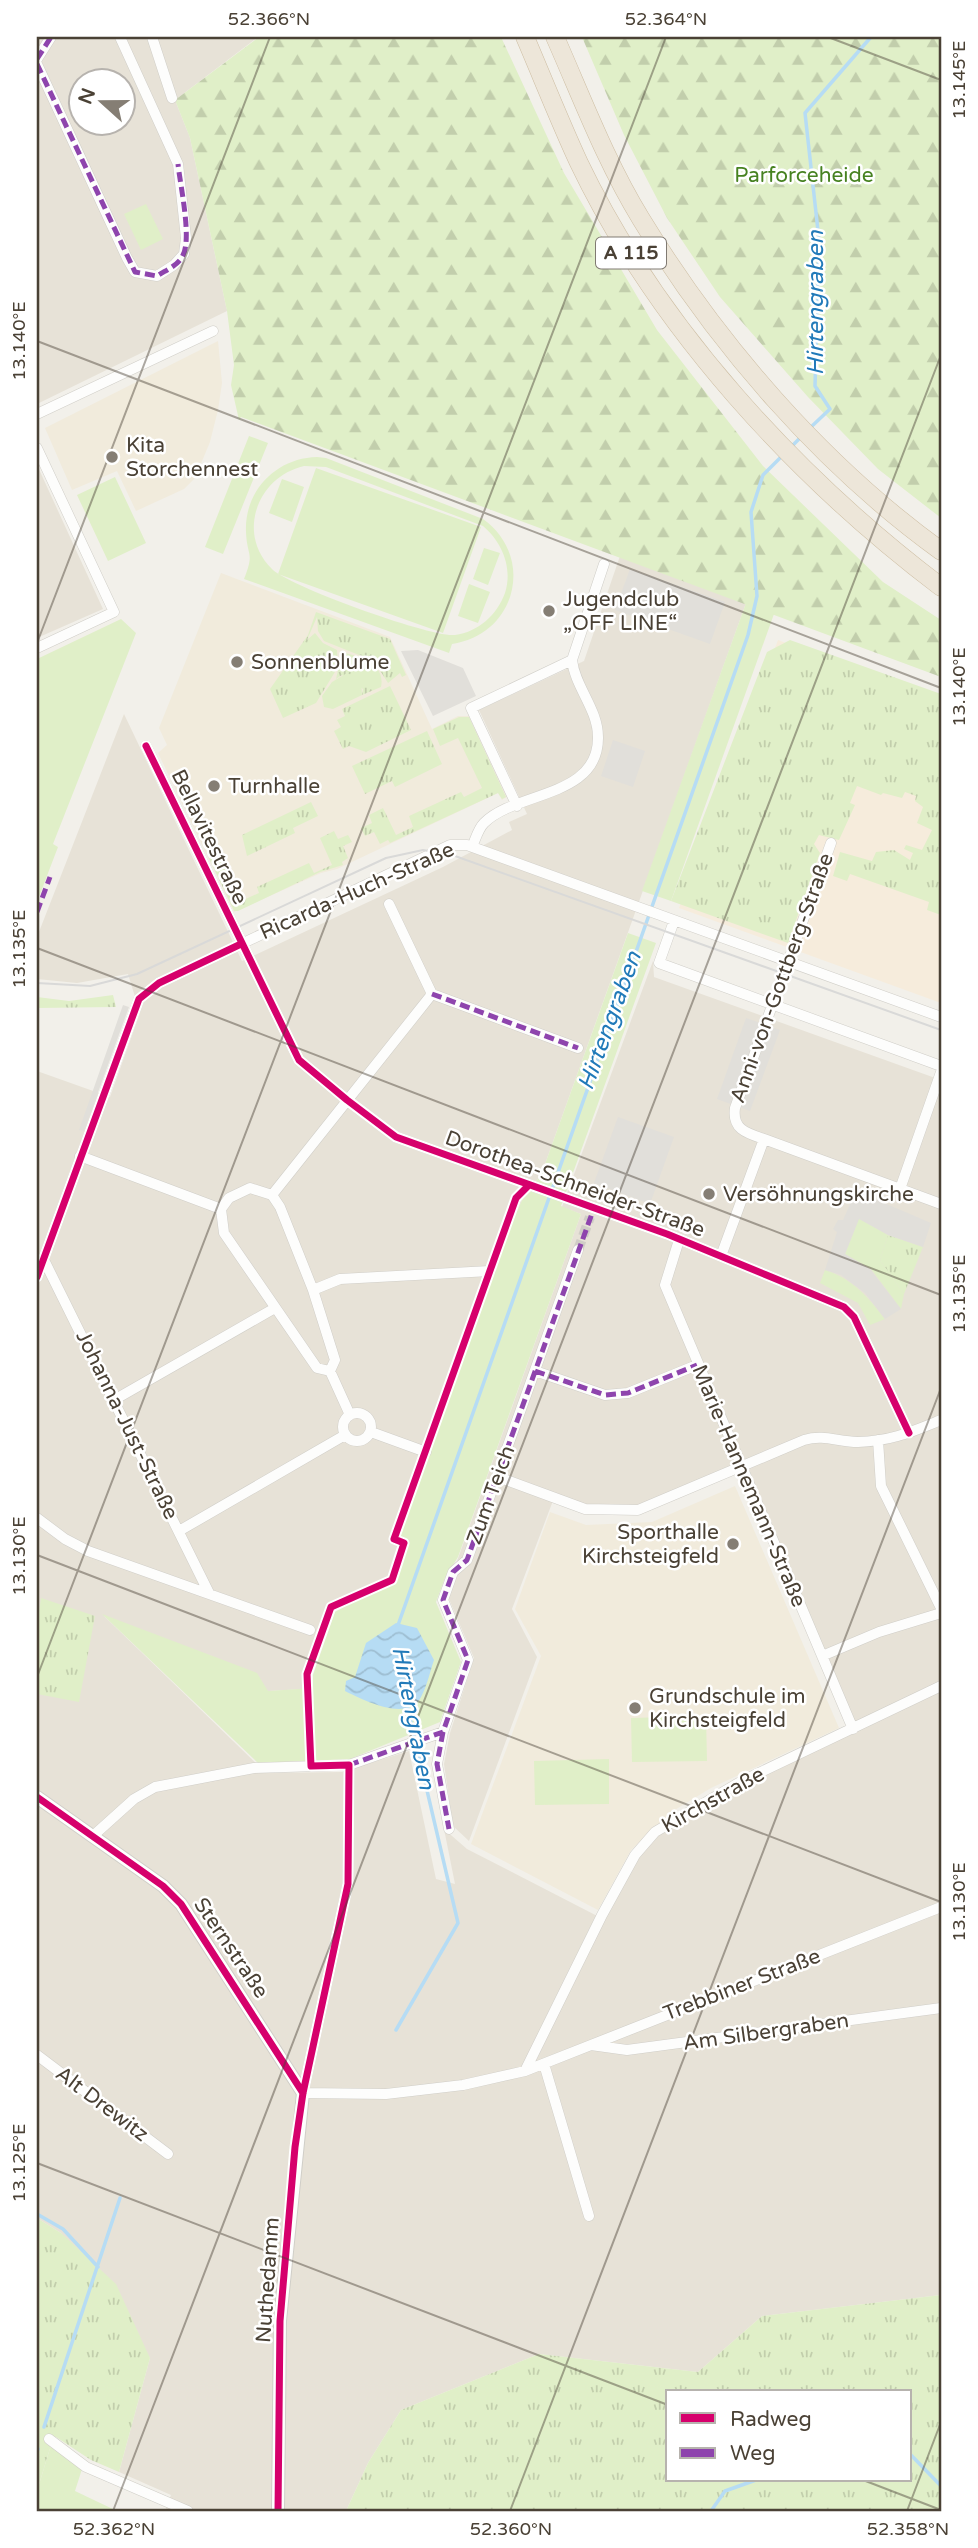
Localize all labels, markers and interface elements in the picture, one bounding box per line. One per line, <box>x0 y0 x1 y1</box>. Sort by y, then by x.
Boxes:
text: 52.366°N <box>228 8 310 30</box>
text: 52.364°N <box>625 8 707 30</box>
text: 13.145°E <box>948 40 970 120</box>
north arrow <box>66 66 136 136</box>
text: N <box>74 85 100 107</box>
park label: Parforceheide <box>734 163 874 188</box>
water label: Hirtengraben <box>802 229 830 376</box>
road number: A 115 <box>596 238 666 268</box>
text: 13.140°E <box>8 301 30 381</box>
place label: Kita Storchennest <box>126 433 258 482</box>
marker: Kita Storchennest <box>104 449 120 465</box>
place label: Jugendclub „OFF LINE“ <box>563 587 679 636</box>
marker: Jugendclub „OFF LINE“ <box>541 603 557 619</box>
text: 13.140°E <box>948 647 970 727</box>
place label: Sonnenblume <box>251 650 390 675</box>
marker: Sonnenblume <box>229 654 245 670</box>
street label: Bellavitestraße <box>166 765 253 909</box>
place label: Turnhalle <box>228 774 320 799</box>
marker: Turnhalle <box>206 778 222 794</box>
street label: Ricarda-Huch-Straße <box>256 837 458 945</box>
street label: Anni-von-Gottberg-Straße <box>725 850 839 1106</box>
text: 13.135°E <box>8 909 30 989</box>
water label: Hirtengraben <box>572 947 648 1094</box>
street label: Dorothea-Schneider-Straße <box>442 1125 708 1243</box>
place label: Versöhnungskirche <box>723 1182 914 1207</box>
marker: Versöhnungskirche <box>701 1186 717 1202</box>
text: 13.135°E <box>948 1254 970 1334</box>
street label: Johanna-Just-Straße <box>70 1327 184 1524</box>
street label: Marie-Hannemann-Straße <box>687 1361 811 1611</box>
street label: Zum Teich <box>462 1442 520 1548</box>
text: 13.130°E <box>8 1516 30 1596</box>
place label: Sporthalle Kirchsteigfeld <box>582 1520 719 1569</box>
marker: Sporthalle Kirchsteigfeld <box>725 1536 741 1552</box>
water label: Hirtengraben <box>385 1644 441 1793</box>
place label: Grundschule im Kirchsteigfeld <box>649 1684 806 1733</box>
marker: Grundschule im Kirchsteigfeld <box>627 1700 643 1716</box>
street label: Kirchstraße <box>657 1761 769 1838</box>
text: 13.130°E <box>948 1862 970 1942</box>
street label: Sternstraße <box>188 1893 274 2003</box>
street label: Trebbiner Straße <box>660 1944 824 2026</box>
street label: Am Silbergraben <box>681 2008 851 2056</box>
street label: Alt Drewitz <box>51 2061 153 2147</box>
text: 13.125°E <box>8 2123 30 2203</box>
street label: Nuthedamm <box>251 2216 285 2344</box>
legend <box>666 2390 912 2482</box>
text: Radweg <box>730 2407 812 2432</box>
text: Weg <box>730 2441 775 2466</box>
text: 52.362°N <box>73 2518 155 2540</box>
text: 52.360°N <box>470 2518 552 2540</box>
text: 52.358°N <box>867 2518 949 2540</box>

